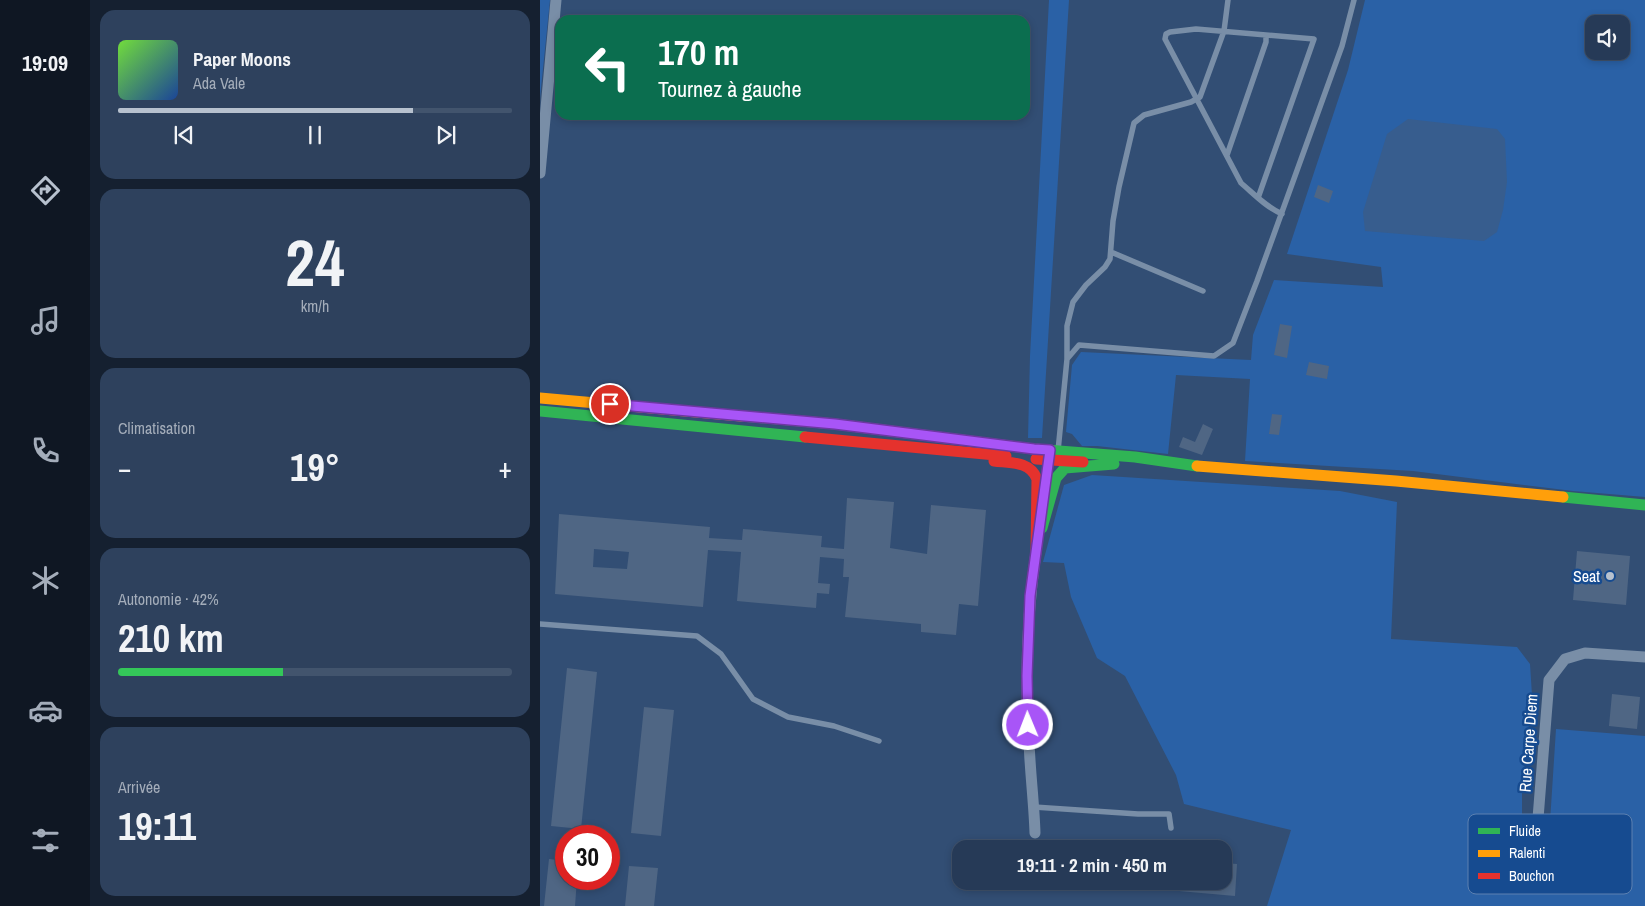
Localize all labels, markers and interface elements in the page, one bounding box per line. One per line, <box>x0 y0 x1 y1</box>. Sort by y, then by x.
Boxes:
map controls <box>1585 15 1630 60</box>
button: sound <box>1585 15 1630 60</box>
text: 170 m <box>658 29 739 76</box>
icon: left <box>575 35 640 100</box>
text: Paper Moons <box>193 46 291 72</box>
text: 19:09 <box>22 48 68 78</box>
text: Ada Vale <box>193 72 245 94</box>
text: Tournez à gauche <box>658 74 801 104</box>
icon: previous <box>170 121 198 149</box>
icon: pause <box>301 121 329 149</box>
icon: next <box>432 121 460 149</box>
icon: directions <box>28 173 63 208</box>
text: 24 <box>285 219 345 306</box>
text: km/h <box>301 295 329 317</box>
icon: music <box>28 303 63 338</box>
pin <box>589 383 631 425</box>
icon: arrive <box>596 390 624 418</box>
text: Climatisation <box>118 417 195 439</box>
icon: phone <box>28 433 63 468</box>
text: 19° <box>290 442 340 493</box>
text: − <box>118 449 131 487</box>
text: + <box>499 449 512 487</box>
icon: climate <box>28 563 63 598</box>
place label: Seat <box>1573 565 1600 587</box>
marker: Seat <box>1604 570 1616 582</box>
text: Autonomie · 42% <box>118 588 219 610</box>
text: 210 km <box>118 613 224 664</box>
icon: car <box>28 693 63 728</box>
street label: Rue Carpe Diem <box>1514 693 1542 793</box>
position arrow <box>1001 698 1053 750</box>
text: Arrivée <box>118 776 160 798</box>
text: 19:11 <box>118 801 196 852</box>
legend <box>1468 814 1632 894</box>
text: Fluide <box>1509 822 1541 840</box>
icon: filters <box>28 823 63 858</box>
speed limit sign: 30 <box>555 825 620 890</box>
text: Ralenti <box>1509 844 1545 862</box>
text: 19:11 · 2 min · 450 m <box>1017 852 1167 878</box>
text: Bouchon <box>1509 867 1554 885</box>

